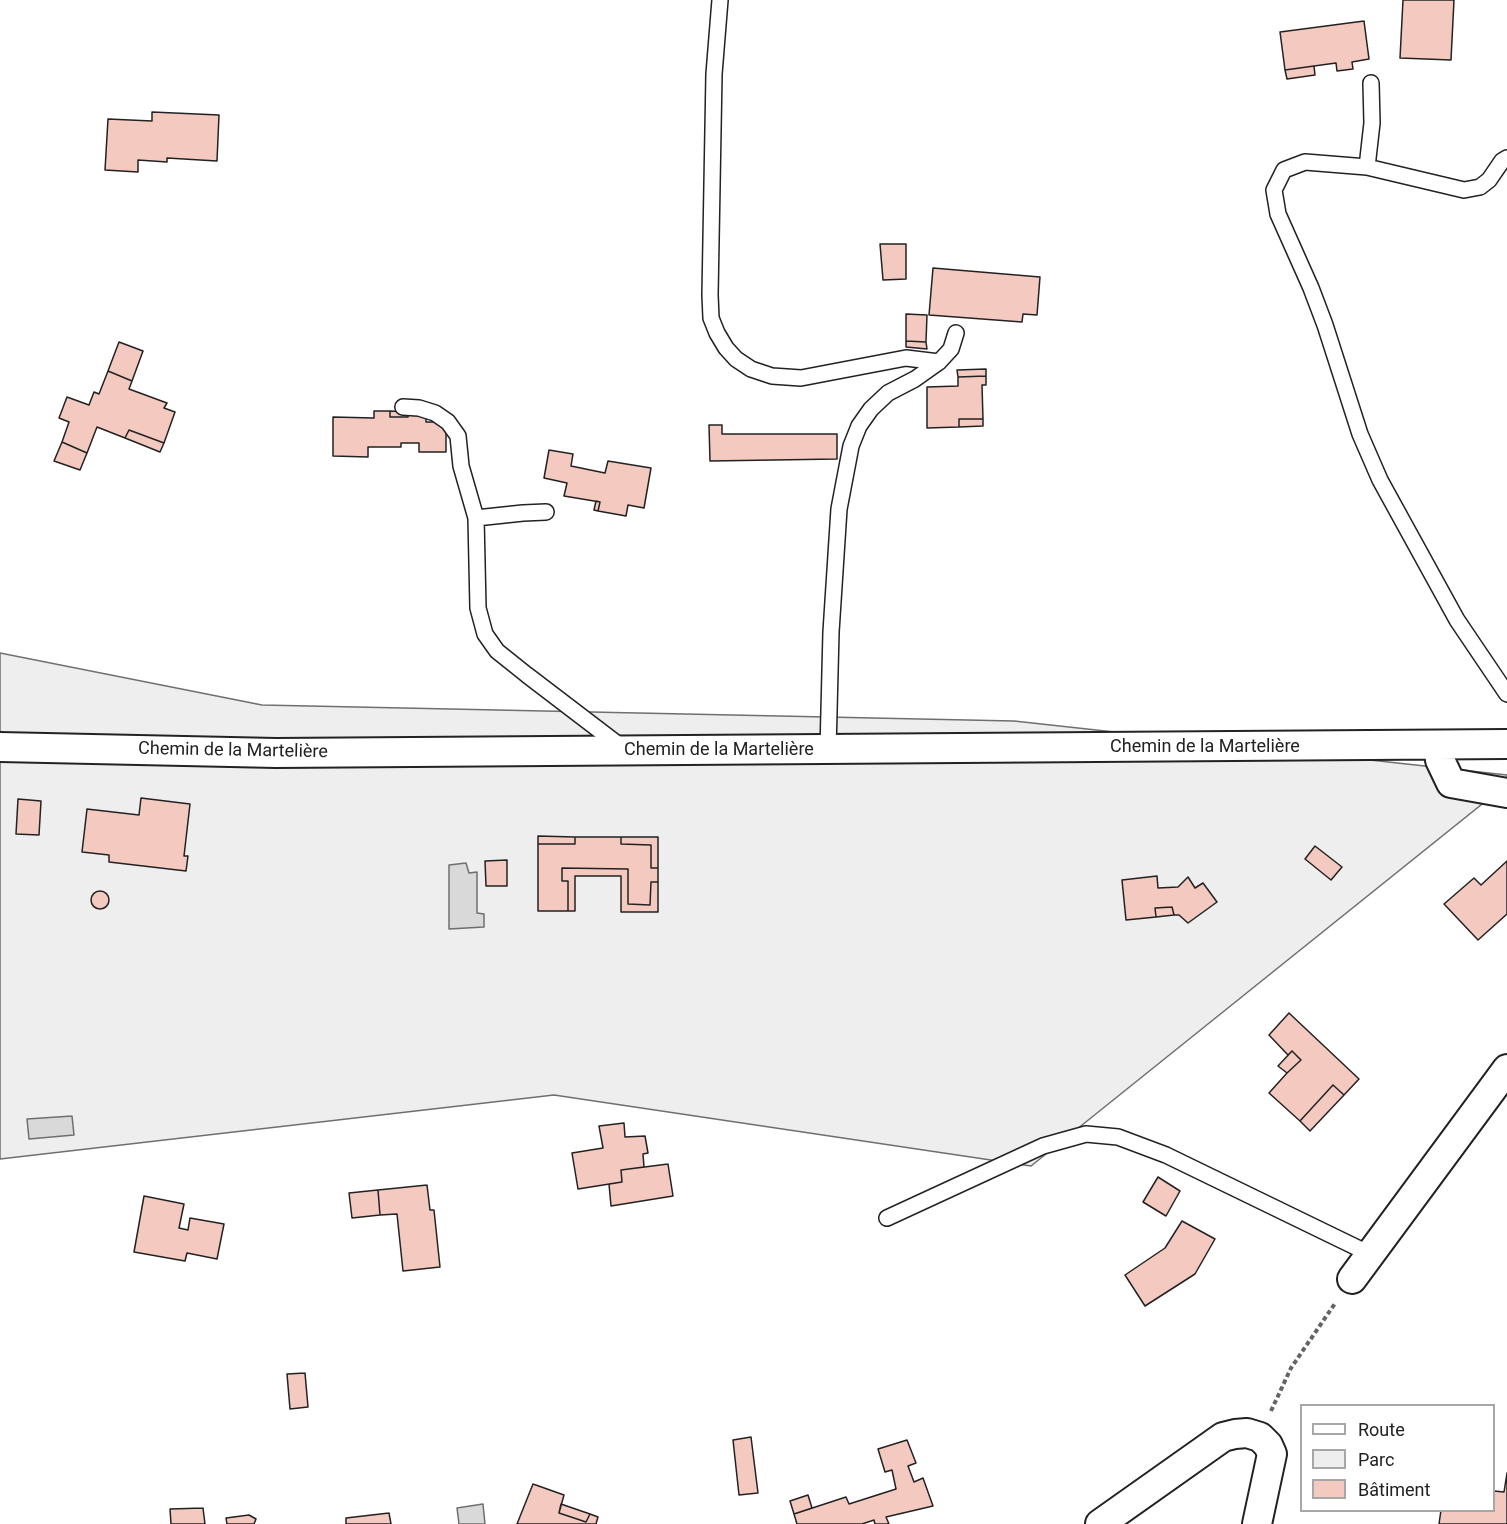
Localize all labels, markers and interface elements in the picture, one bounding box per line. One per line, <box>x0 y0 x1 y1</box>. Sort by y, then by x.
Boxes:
street label: Chemin de la Martelière <box>1110 736 1300 758</box>
street label: Chemin de la Martelière <box>138 739 328 763</box>
street label: Chemin de la Martelière <box>624 739 814 761</box>
legend <box>1300 1404 1495 1512</box>
text: Route <box>1358 1419 1405 1440</box>
text: Parc <box>1358 1449 1394 1470</box>
text: Bâtiment <box>1358 1479 1430 1500</box>

